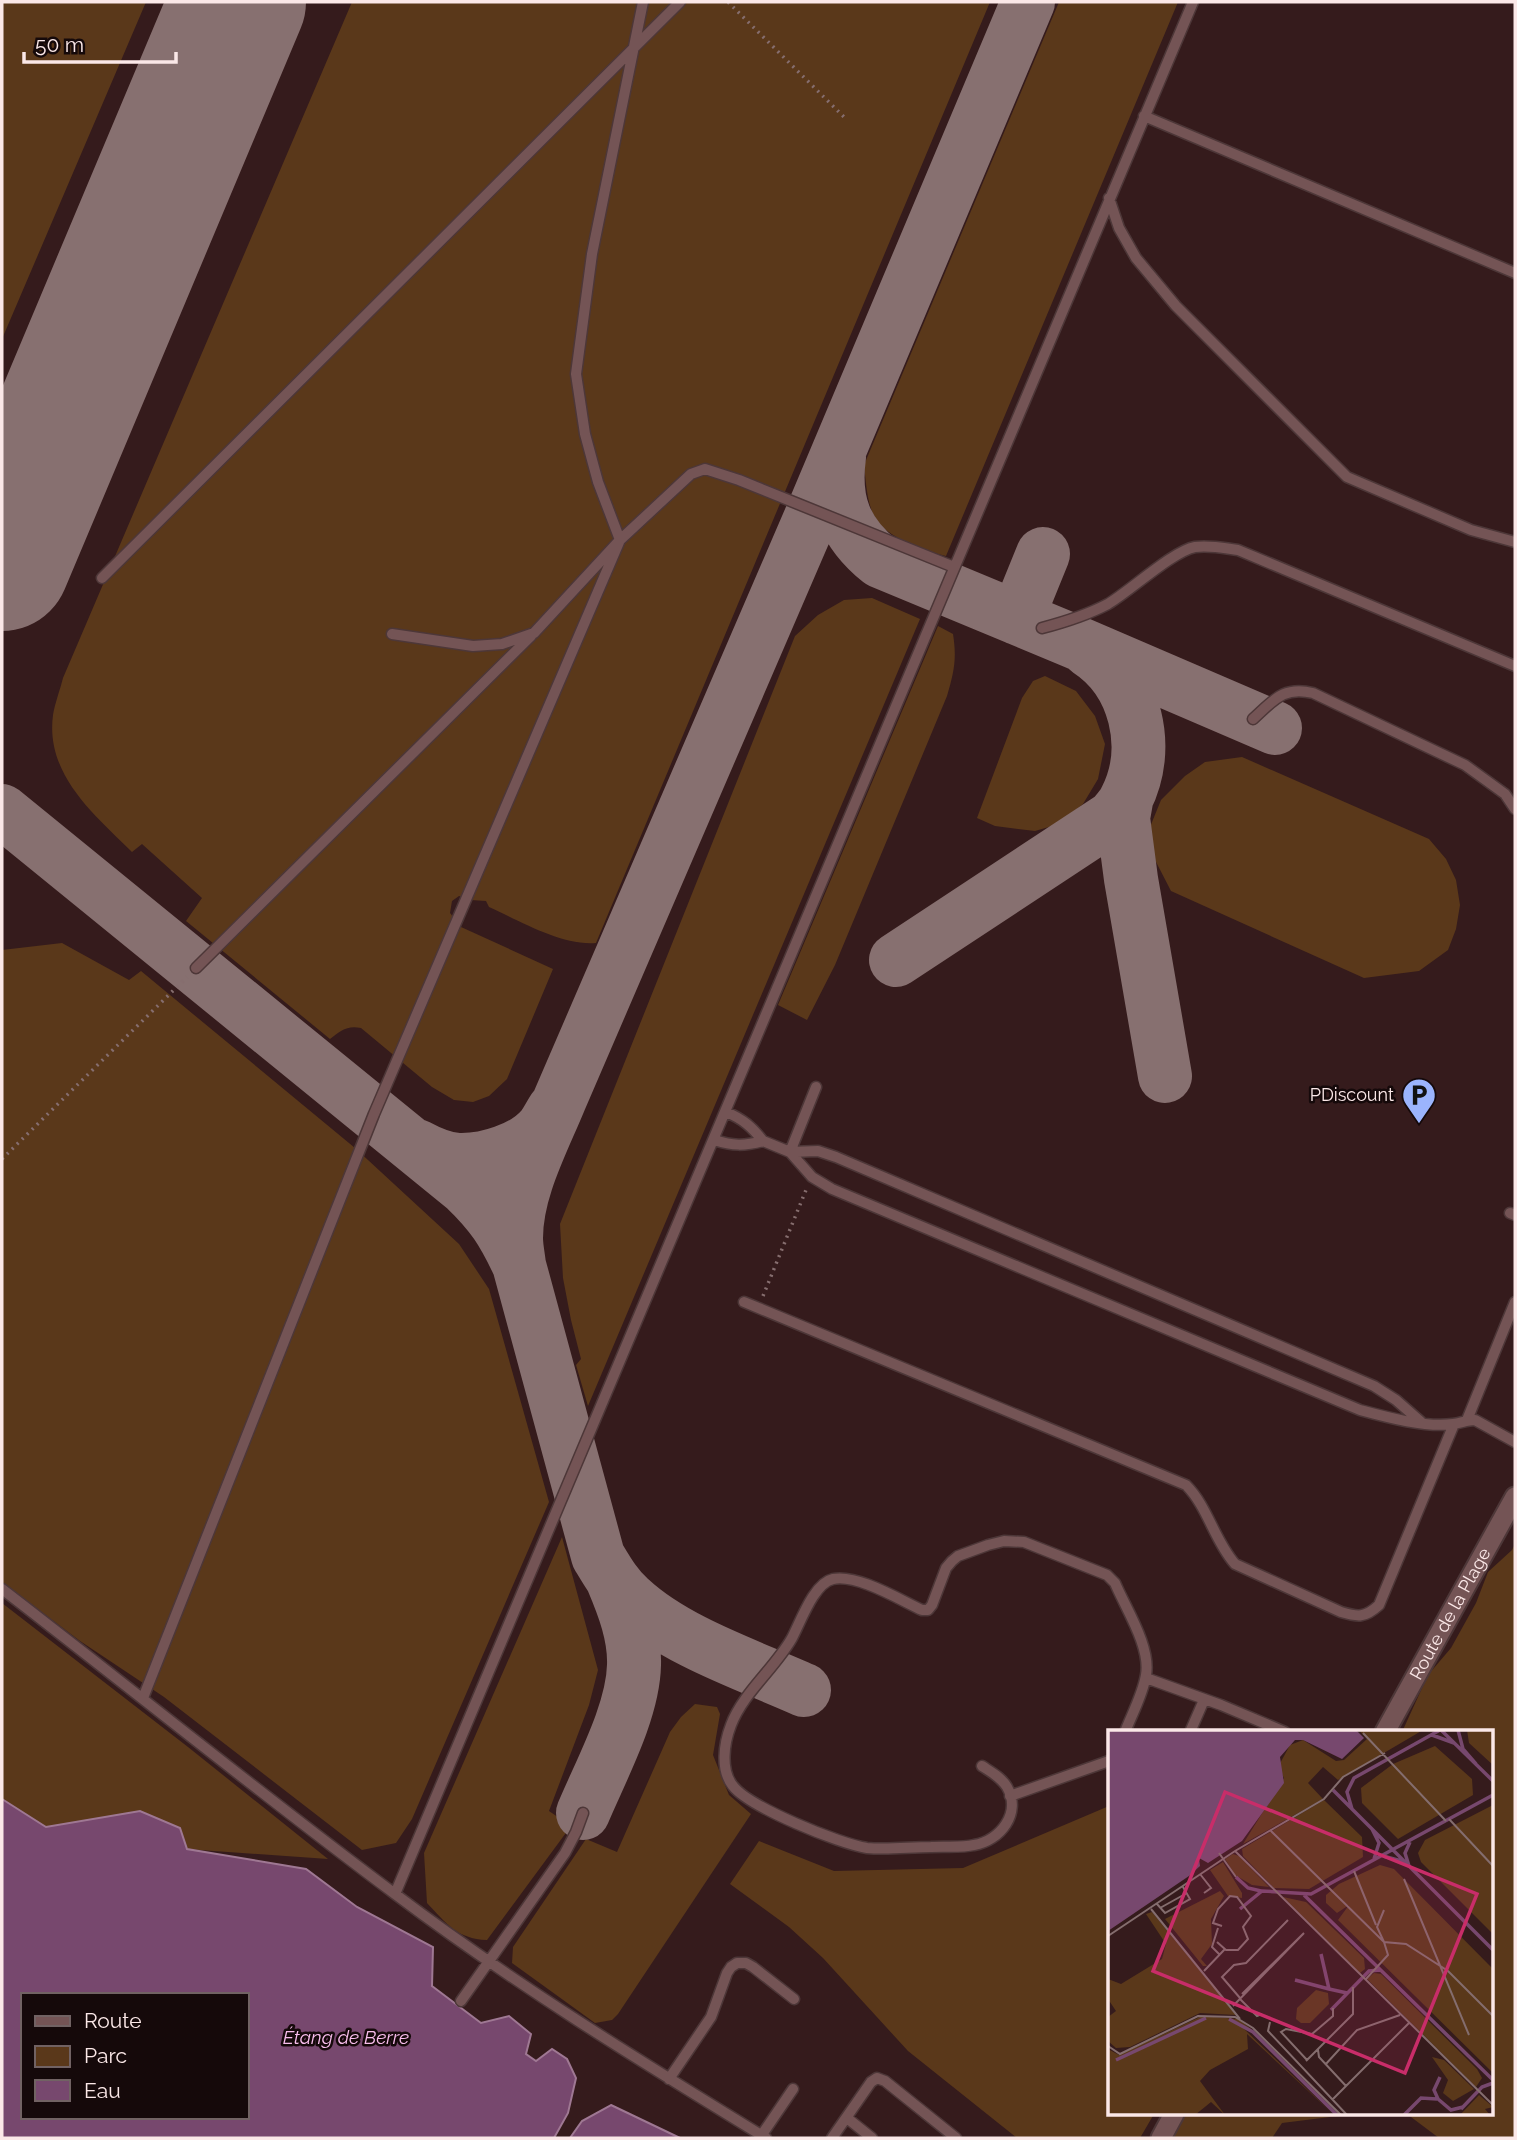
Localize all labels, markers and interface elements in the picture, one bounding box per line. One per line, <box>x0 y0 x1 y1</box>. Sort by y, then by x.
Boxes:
scale bar <box>24 21 177 65</box>
text: 50 m <box>35 32 84 57</box>
parking icon: PDiscount <box>1400 1076 1438 1125</box>
place label: PDiscount <box>1310 1084 1394 1105</box>
street label: Route de la Plage <box>1405 1544 1495 1683</box>
inset map <box>1108 1730 1492 2116</box>
legend <box>21 1993 248 2119</box>
text: Route <box>84 2008 142 2033</box>
water label: Étang de Berre <box>283 2026 409 2048</box>
text: Parc <box>84 2043 127 2068</box>
text: Eau <box>84 2078 121 2103</box>

